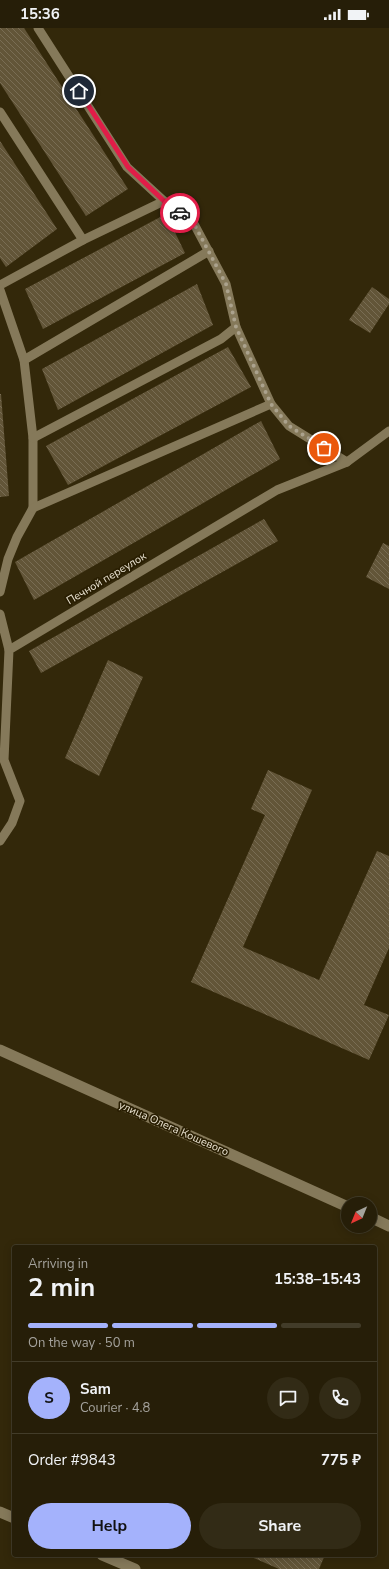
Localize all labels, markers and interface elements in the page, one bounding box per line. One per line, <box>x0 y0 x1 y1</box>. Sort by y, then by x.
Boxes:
text: 15:36 <box>20 4 60 24</box>
pin <box>62 74 96 108</box>
icon: home <box>68 80 90 102</box>
courier <box>160 193 200 233</box>
icon: car <box>169 202 191 224</box>
pin <box>307 431 341 465</box>
icon: bag <box>313 437 335 459</box>
street label: Печной переулок <box>63 548 149 608</box>
street label: улица Олега Кошевого <box>116 1097 231 1159</box>
north arrow <box>341 1197 377 1233</box>
map controls <box>341 1197 377 1233</box>
text: Arriving in <box>28 1255 88 1273</box>
text: 15:38–15:43 <box>274 1269 361 1289</box>
text: 2 min <box>28 1270 95 1305</box>
text: On the way · 50 m <box>28 1334 135 1352</box>
button: chat <box>267 1377 309 1419</box>
button: phone <box>319 1377 361 1419</box>
text: Sam <box>80 1379 111 1399</box>
text: S <box>44 1388 54 1408</box>
text: Courier · 4.8 <box>80 1399 150 1417</box>
text: Order #9843 <box>28 1450 116 1470</box>
text: 775 ₽ <box>321 1450 361 1470</box>
button: Help <box>28 1503 191 1549</box>
button: Share <box>199 1503 361 1549</box>

